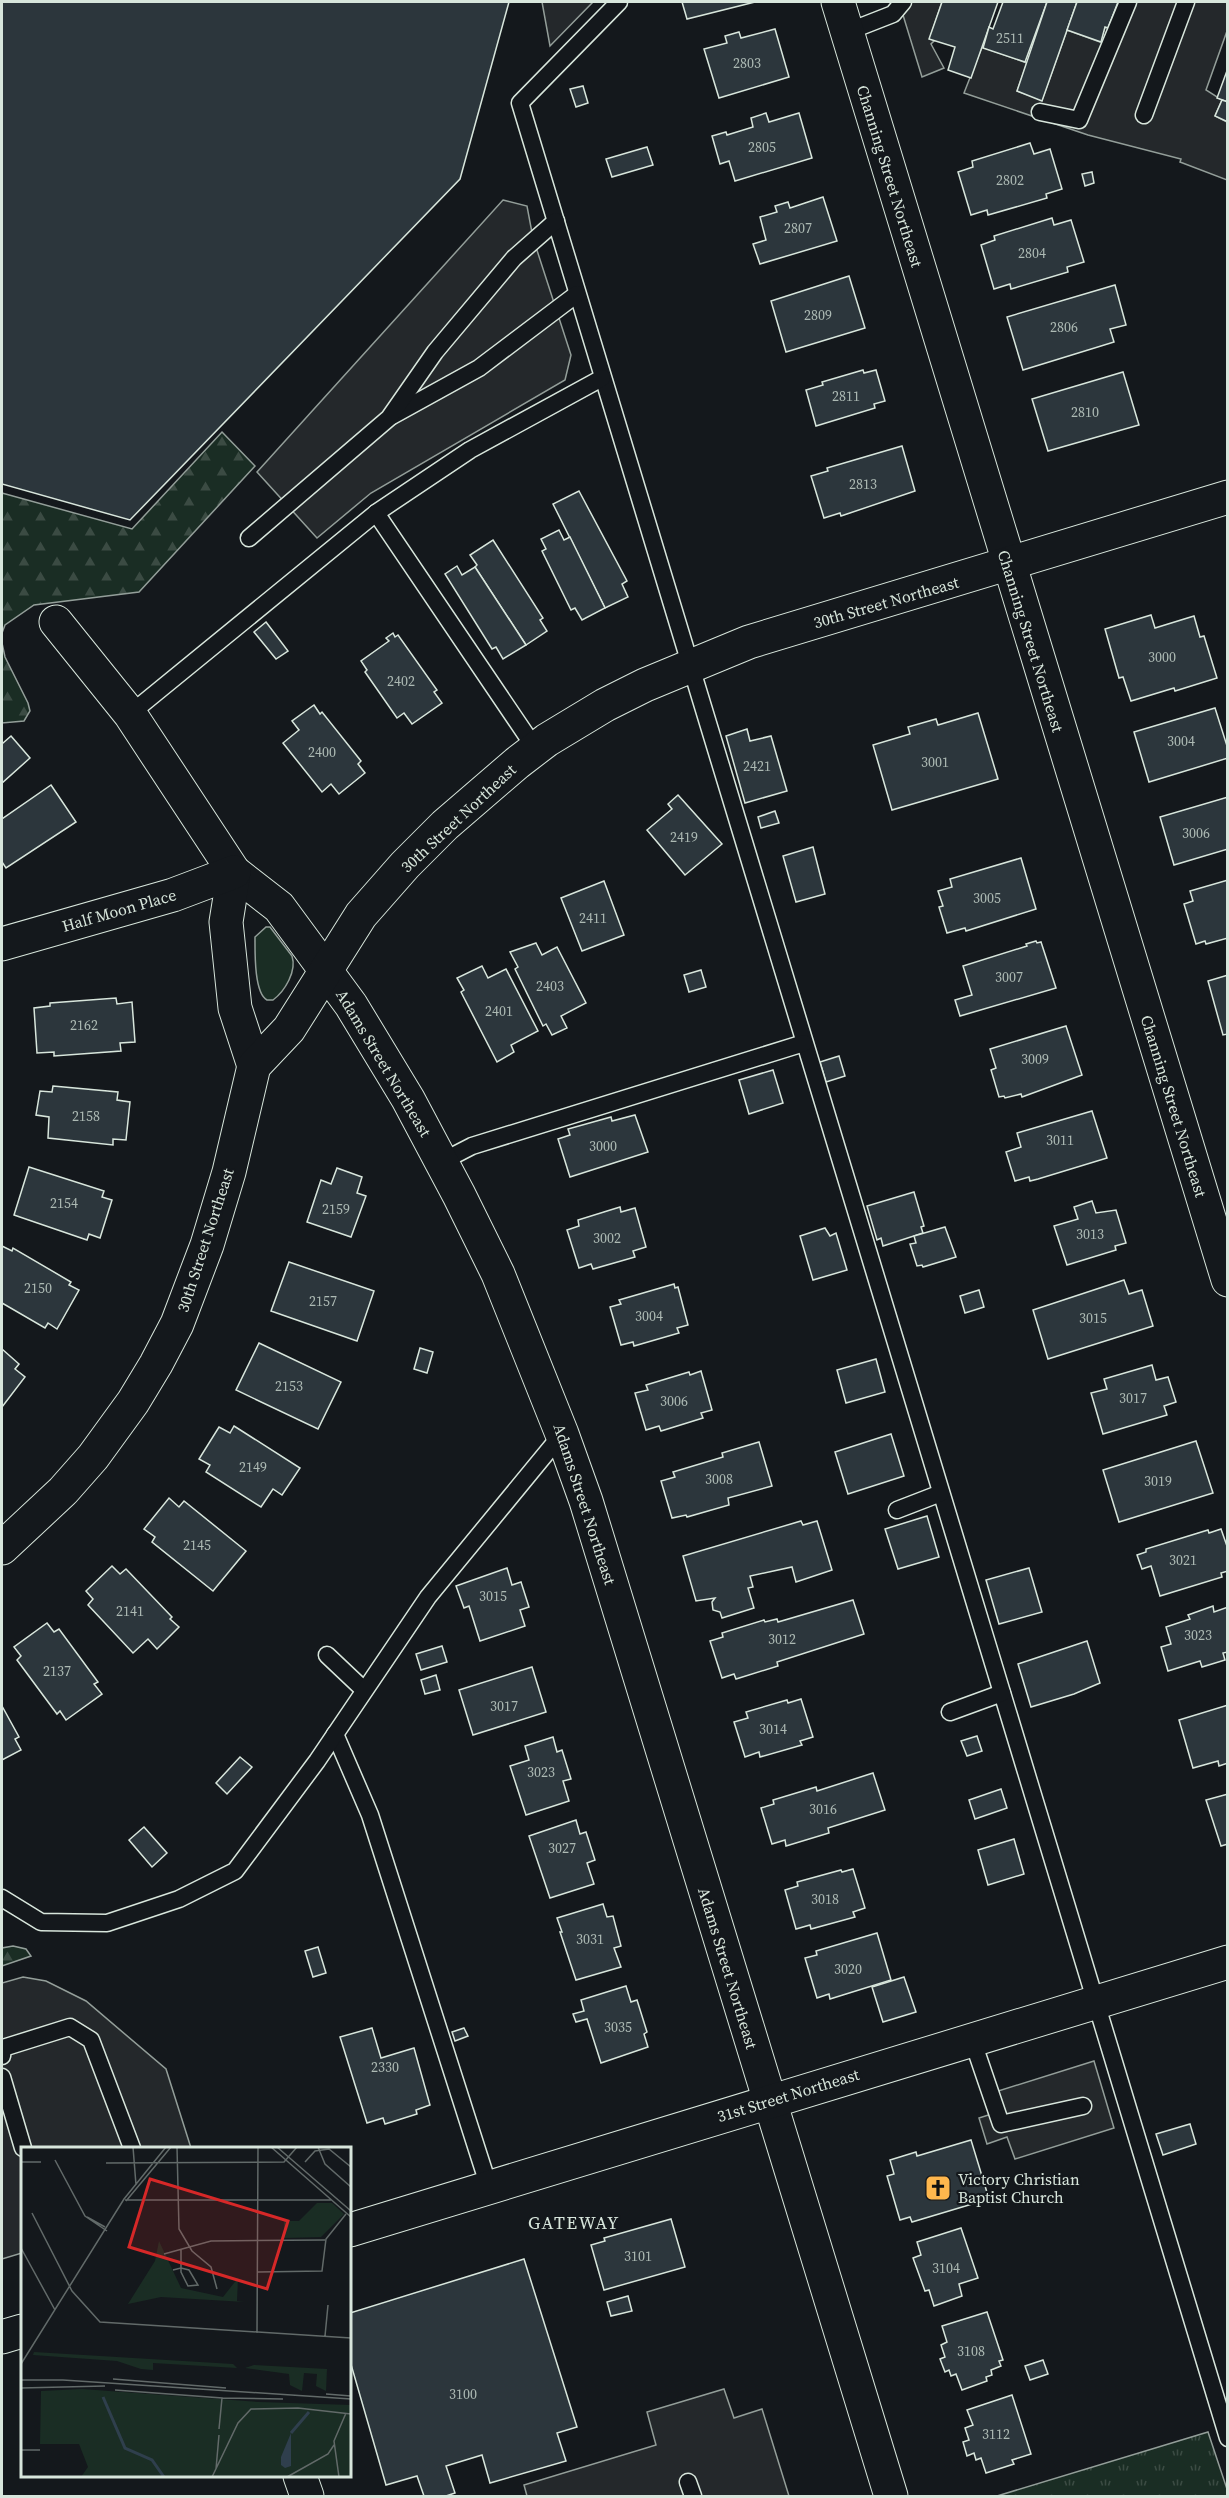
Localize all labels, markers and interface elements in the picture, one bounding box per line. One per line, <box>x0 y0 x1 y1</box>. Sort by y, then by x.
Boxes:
house number: 2511 <box>996 28 1024 48</box>
house number: 2803 <box>733 53 761 73</box>
street label: Channing Street Northeast <box>852 82 928 270</box>
house number: 2805 <box>748 137 776 157</box>
house number: 2802 <box>996 170 1024 190</box>
house number: 2807 <box>784 218 812 238</box>
house number: 2804 <box>1018 243 1046 263</box>
house number: 2809 <box>804 305 832 325</box>
house number: 2806 <box>1050 317 1078 337</box>
house number: 2811 <box>832 386 860 406</box>
house number: 2810 <box>1071 402 1099 422</box>
house number: 2813 <box>849 474 877 494</box>
street label: Channing Street Northeast <box>993 547 1069 735</box>
street label: 30th Street Northeast <box>811 571 962 633</box>
house number: 3000 <box>1148 647 1176 667</box>
house number: 2402 <box>387 671 415 691</box>
house number: 3004 <box>1167 731 1195 751</box>
house number: 2400 <box>308 742 336 762</box>
house number: 3001 <box>921 752 949 772</box>
house number: 2421 <box>743 756 771 776</box>
street label: 30th Street Northeast <box>396 758 521 877</box>
house number: 3006 <box>1182 823 1210 843</box>
house number: 2419 <box>670 827 698 847</box>
street label: Half Moon Place <box>59 883 179 937</box>
house number: 3005 <box>973 888 1001 908</box>
house number: 2411 <box>579 908 607 928</box>
house number: 3007 <box>995 967 1023 987</box>
house number: 2403 <box>536 976 564 996</box>
street label: Adams Street Northeast <box>331 985 437 1141</box>
house number: 2401 <box>485 1001 513 1021</box>
street label: Channing Street Northeast <box>1136 1012 1212 1200</box>
house number: 2162 <box>70 1015 98 1035</box>
house number: 3009 <box>1021 1049 1049 1069</box>
house number: 2158 <box>72 1106 100 1126</box>
house number: 3011 <box>1046 1130 1074 1150</box>
house number: 3000 <box>589 1136 617 1156</box>
street label: 30th Street Northeast <box>171 1164 239 1315</box>
house number: 2154 <box>50 1193 78 1213</box>
house number: 2159 <box>322 1199 350 1219</box>
house number: 3013 <box>1076 1224 1104 1244</box>
house number: 3002 <box>593 1228 621 1248</box>
house number: 2150 <box>24 1278 52 1298</box>
house number: 2157 <box>309 1291 337 1311</box>
house number: 3004 <box>635 1306 663 1326</box>
house number: 3015 <box>1079 1308 1107 1328</box>
house number: 2153 <box>275 1376 303 1396</box>
house number: 3017 <box>1119 1388 1147 1408</box>
house number: 3006 <box>660 1391 688 1411</box>
street label: Adams Street Northeast <box>549 1421 622 1588</box>
house number: 2149 <box>239 1457 267 1477</box>
house number: 3008 <box>705 1469 733 1489</box>
house number: 3019 <box>1144 1471 1172 1491</box>
house number: 2145 <box>183 1535 211 1555</box>
house number: 3021 <box>1169 1550 1197 1570</box>
house number: 3015 <box>479 1586 507 1606</box>
house number: 2141 <box>116 1601 144 1621</box>
house number: 3023 <box>1184 1625 1212 1645</box>
house number: 3012 <box>768 1629 796 1649</box>
house number: 2137 <box>43 1661 71 1681</box>
house number: 3017 <box>490 1696 518 1716</box>
house number: 3014 <box>759 1719 787 1739</box>
house number: 3023 <box>527 1762 555 1782</box>
house number: 3016 <box>809 1799 837 1819</box>
house number: 3027 <box>548 1838 576 1858</box>
street label: Adams Street Northeast <box>693 1884 763 2052</box>
house number: 3018 <box>811 1889 839 1909</box>
house number: 3031 <box>576 1929 604 1949</box>
house number: 3020 <box>834 1959 862 1979</box>
house number: 3035 <box>604 2017 632 2037</box>
house number: 2330 <box>371 2057 399 2077</box>
street label: 31st Street Northeast <box>714 2063 862 2127</box>
inset map <box>21 2147 351 2477</box>
place label: Victory Christian Baptist Church <box>958 2168 1080 2208</box>
church icon: Victory Christian Baptist Church <box>923 2173 953 2203</box>
district label: GATEWAY <box>528 2210 620 2235</box>
house number: 3101 <box>624 2246 652 2266</box>
house number: 3104 <box>932 2258 960 2278</box>
house number: 3108 <box>957 2341 985 2361</box>
house number: 3100 <box>449 2384 477 2404</box>
house number: 3112 <box>982 2424 1010 2444</box>

